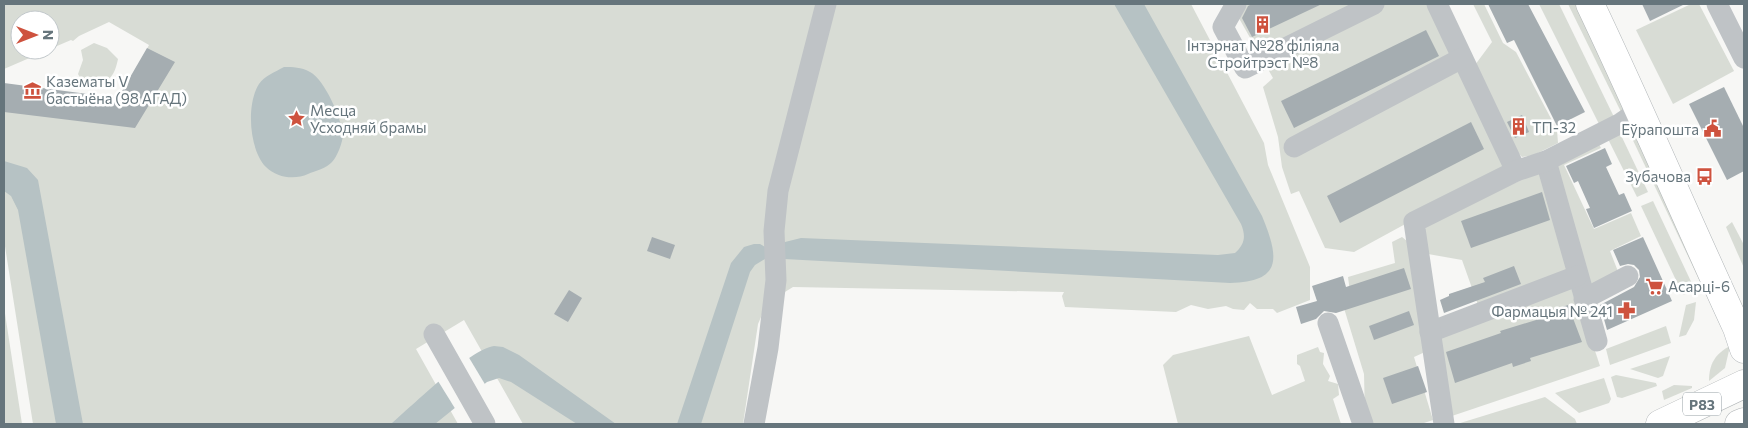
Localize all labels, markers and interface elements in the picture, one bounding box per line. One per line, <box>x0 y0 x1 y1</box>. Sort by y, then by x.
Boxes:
north arrow <box>10 10 60 60</box>
building icon: Інтэрнат №28 фiлiяла Стройтрэст №8 <box>1253 14 1273 34</box>
text: N <box>40 30 57 40</box>
place label: Інтэрнат №28 фiлiяла Стройтрэст №8 <box>1187 36 1339 71</box>
place label: Казематы V бастыёна (98 АГАД) <box>46 72 187 107</box>
museum icon: Казематы V бастыёна (98 АГАД) <box>22 80 42 100</box>
place label: Месца Усходняй брамы <box>310 101 427 136</box>
place icon: Месца Усходняй брамы <box>286 109 306 129</box>
building icon: ТП-32 <box>1508 117 1528 137</box>
place label: ТП-32 <box>1532 118 1576 136</box>
public building icon: Еўрапошта <box>1703 119 1723 139</box>
place label: Еўрапошта <box>1621 120 1699 138</box>
bus stop icon: Зубачова <box>1695 166 1715 186</box>
place label: Зубачова <box>1625 167 1691 185</box>
supermarket icon: Асарці-6 <box>1644 276 1664 296</box>
place label: Асарці-6 <box>1668 277 1730 295</box>
pharmacy icon: Фармацыя № 241 <box>1617 301 1637 321</box>
place label: Фармацыя № 241 <box>1491 302 1613 320</box>
road number: Р83 <box>1683 392 1721 416</box>

